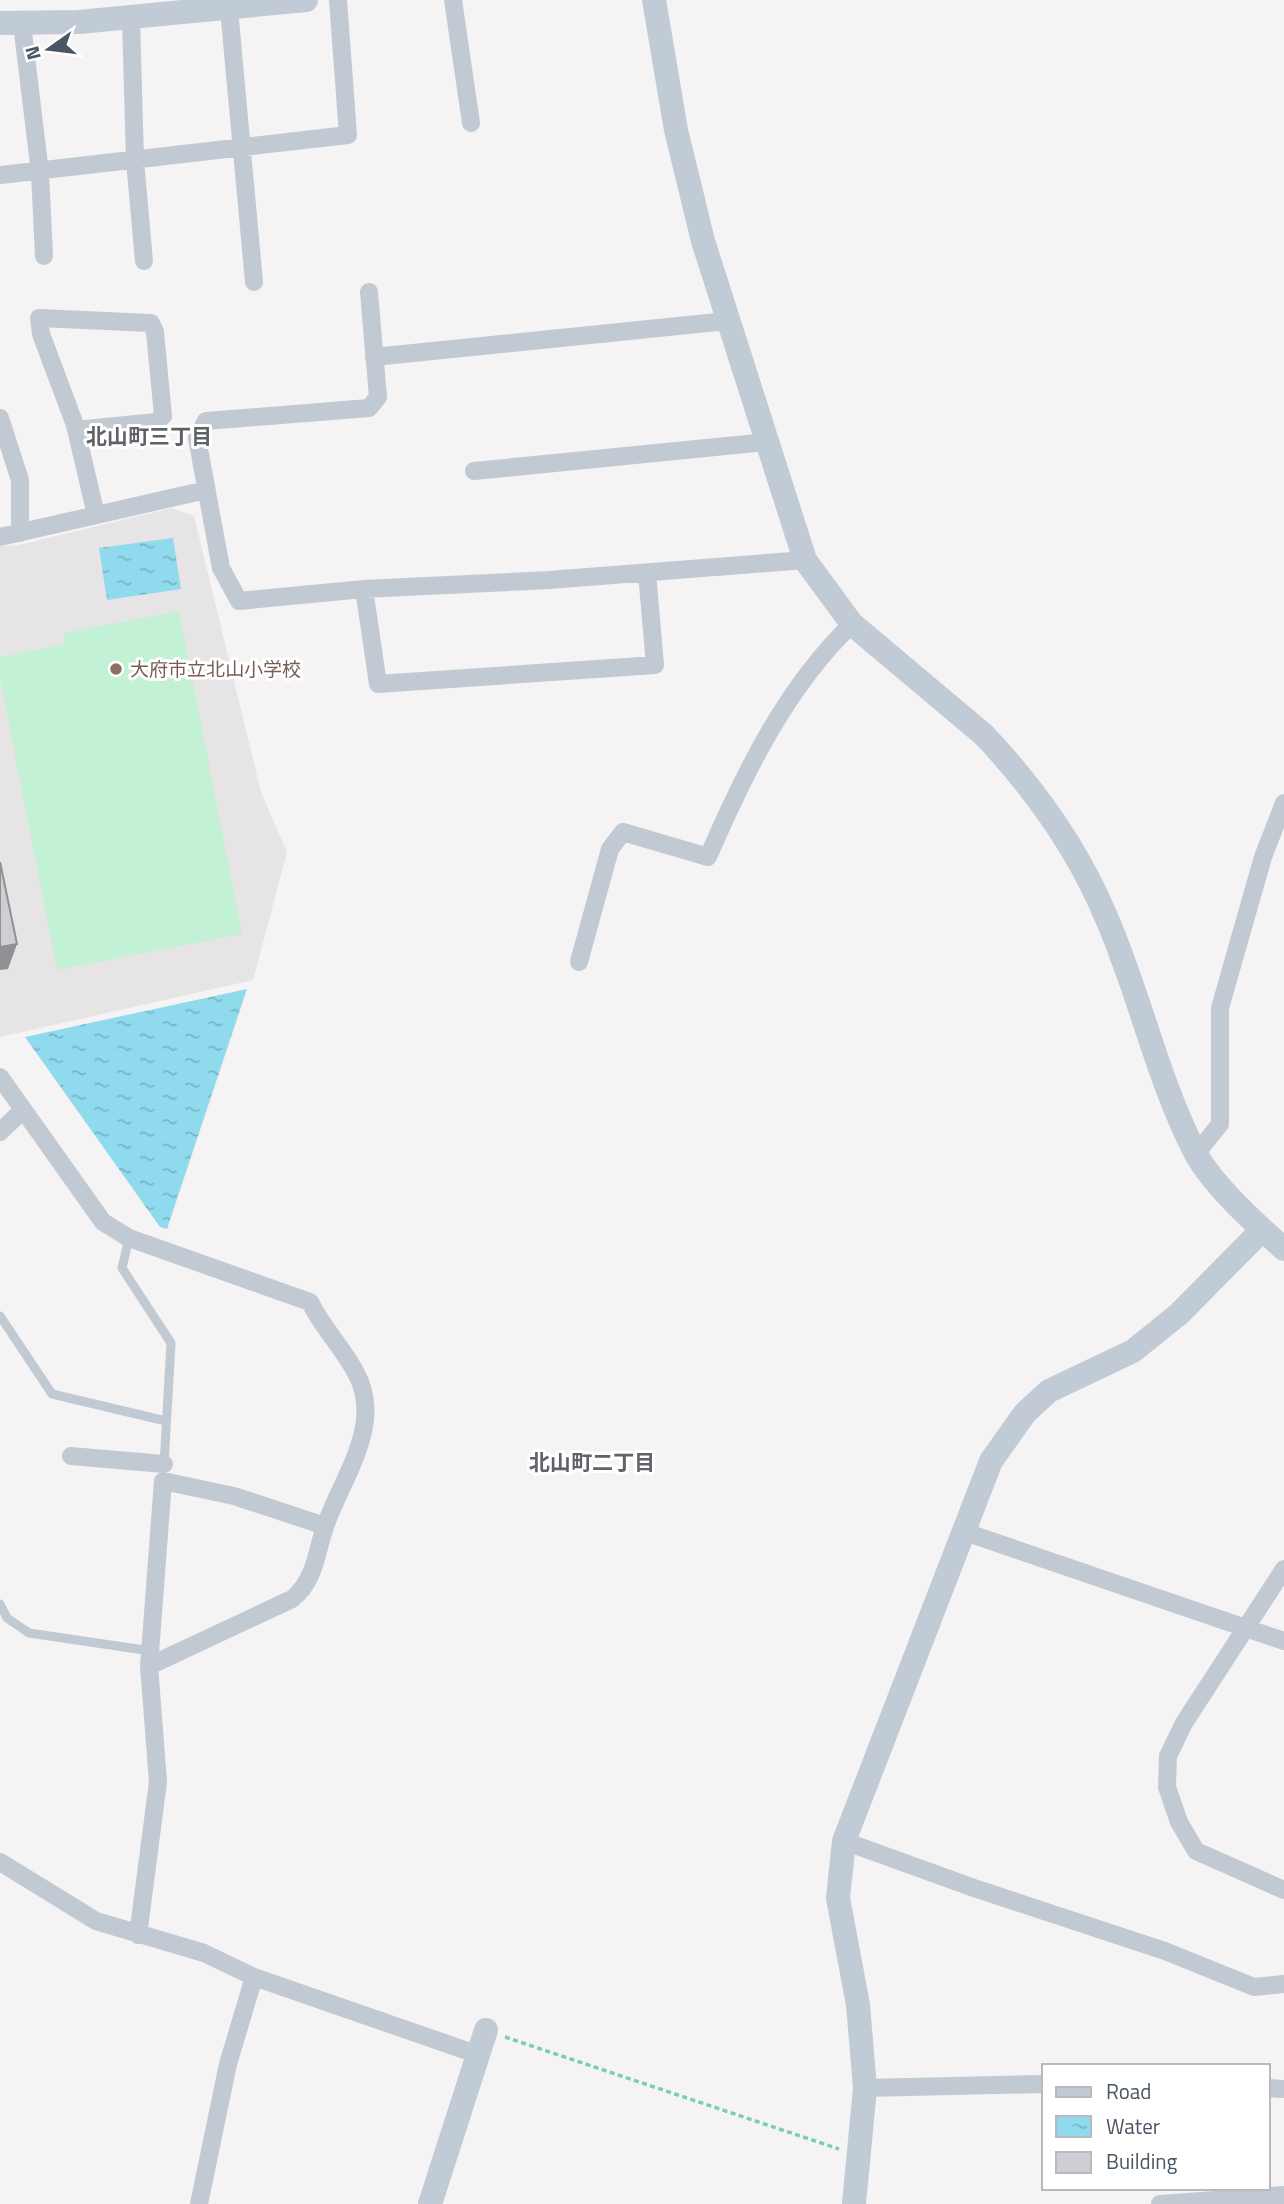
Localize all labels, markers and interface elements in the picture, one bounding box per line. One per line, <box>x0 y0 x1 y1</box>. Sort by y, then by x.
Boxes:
north arrow <box>14 14 84 84</box>
text: N <box>16 43 48 63</box>
district label: 北山町三丁目 <box>86 420 212 452</box>
place label: 大府市立北山小学校 <box>130 654 301 683</box>
marker: 大府市立北山小学校 <box>108 661 124 677</box>
district label: 北山町二丁目 <box>529 1446 655 1478</box>
legend <box>1042 2064 1270 2190</box>
text: Road <box>1106 2075 1151 2107</box>
text: Water <box>1106 2110 1160 2142</box>
text: Building <box>1106 2145 1178 2177</box>

